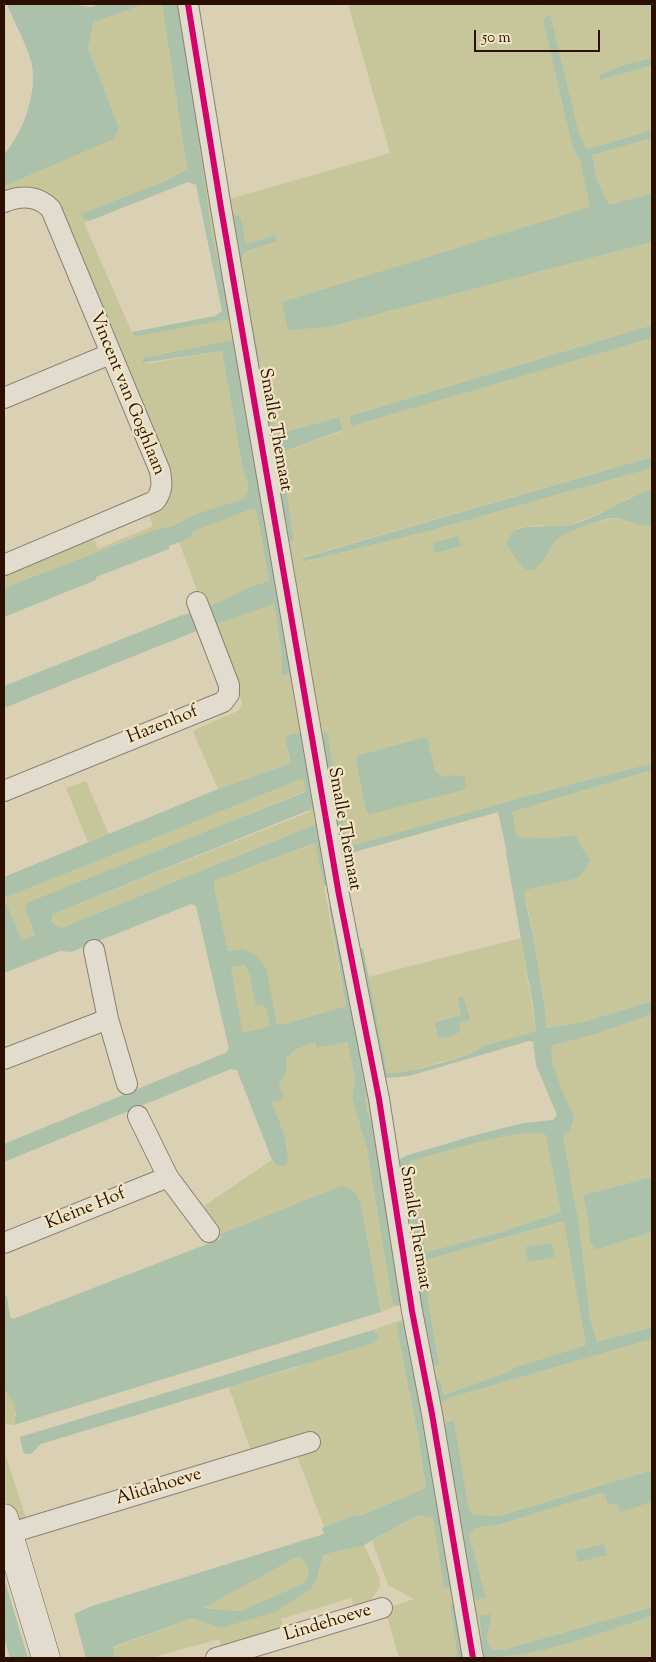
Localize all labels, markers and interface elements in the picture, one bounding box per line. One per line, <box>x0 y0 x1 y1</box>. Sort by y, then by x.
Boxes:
scale bar <box>476 20 602 52</box>
text: 50 m <box>482 28 511 49</box>
street label: Vincent van Goghlaan <box>83 309 169 479</box>
street label: Smalle Themaat <box>253 367 295 493</box>
street label: Hazenhof <box>124 702 202 750</box>
street label: Smalle Themaat <box>322 766 364 892</box>
street label: Smalle Themaat <box>394 1165 434 1291</box>
street label: Kleine Hof <box>43 1184 129 1236</box>
street label: Alidahoeve <box>113 1465 205 1511</box>
street label: Lindehoeve <box>282 1600 374 1648</box>

